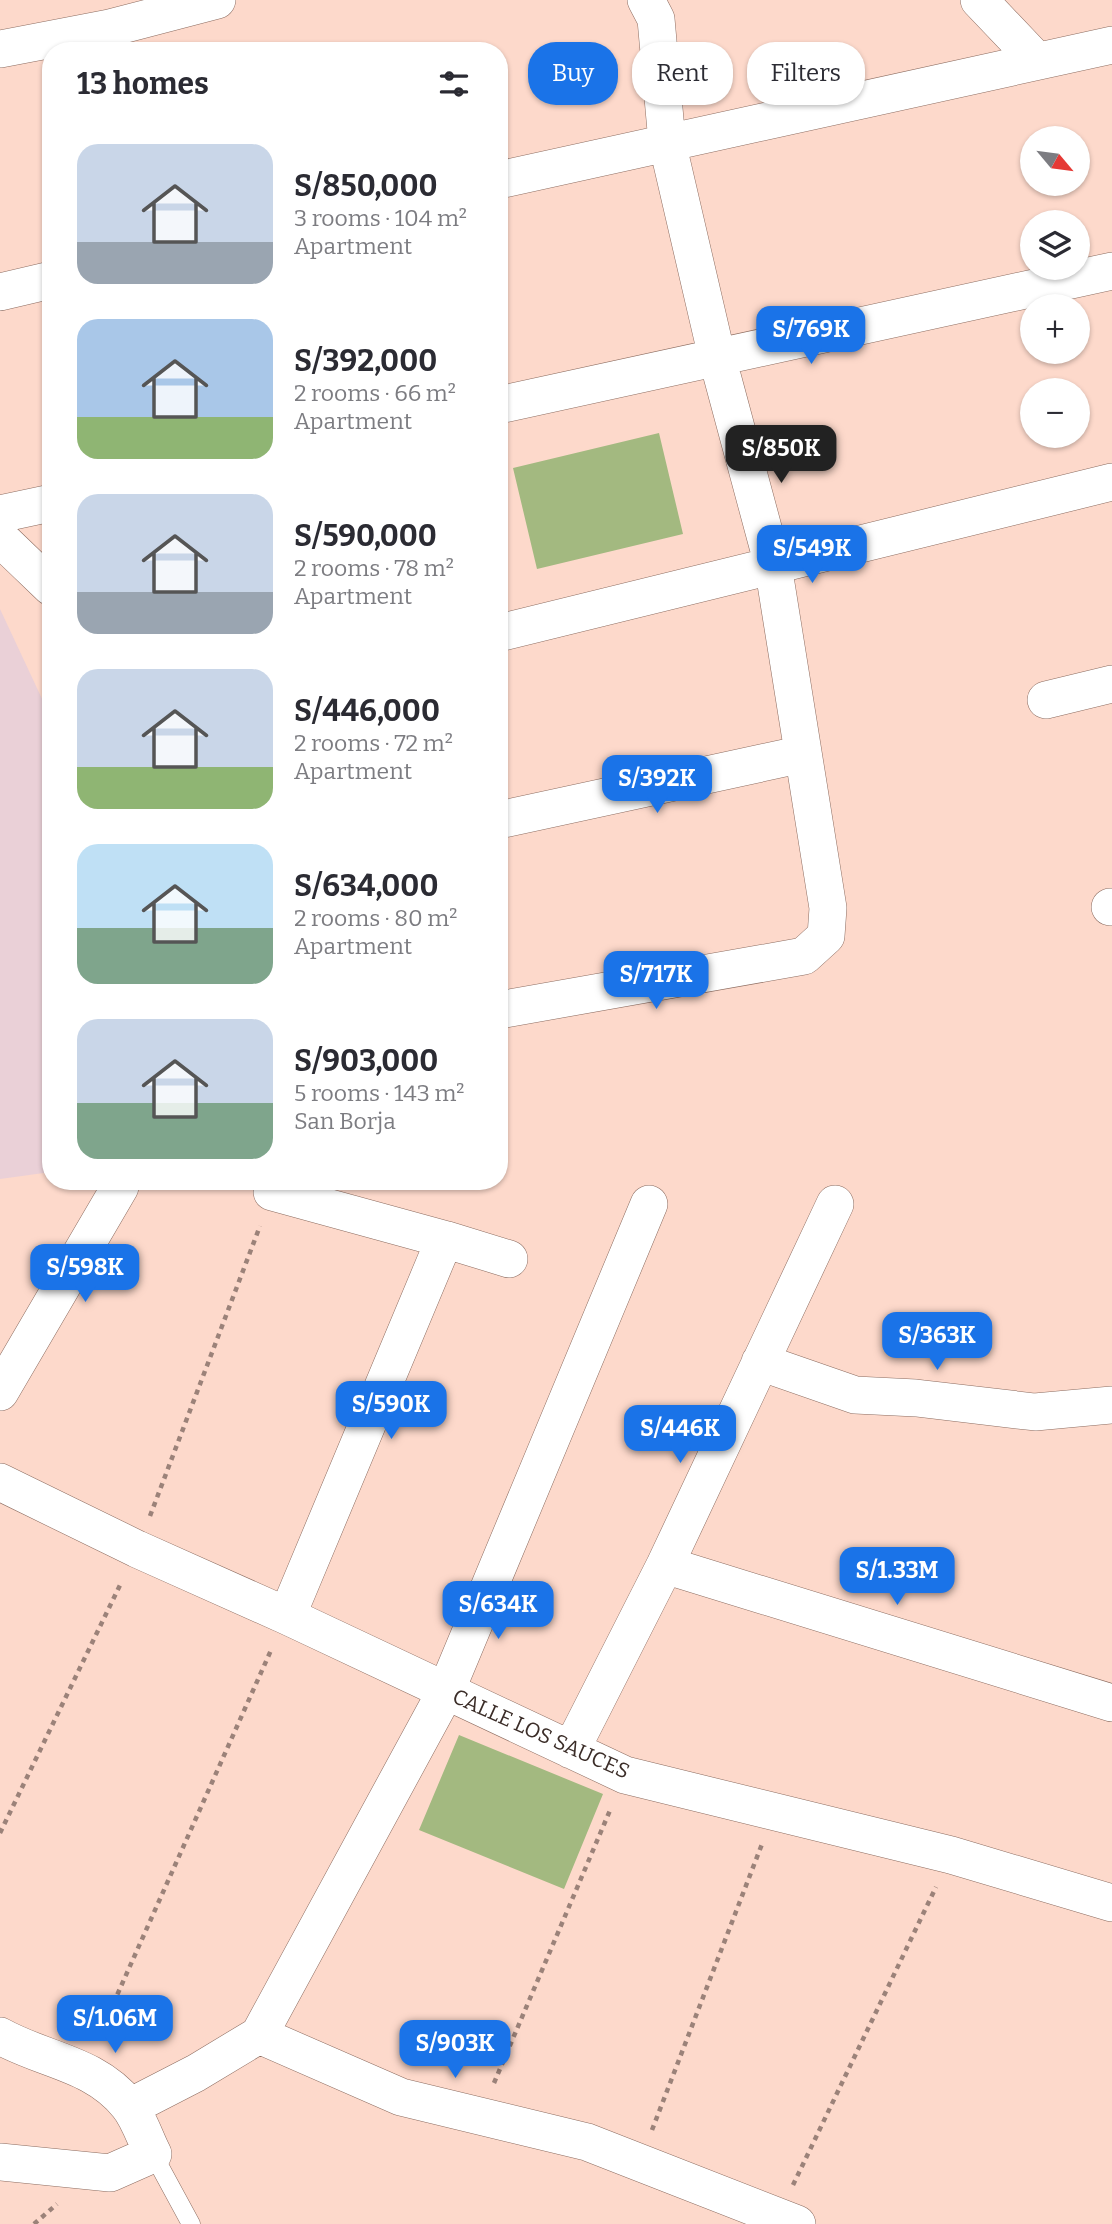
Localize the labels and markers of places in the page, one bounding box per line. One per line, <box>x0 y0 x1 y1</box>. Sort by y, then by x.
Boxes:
pin: S/769K <box>754 306 868 366</box>
pin: S/850K <box>724 426 838 485</box>
pin: S/549K <box>755 526 869 585</box>
pin: S/392K <box>600 756 714 815</box>
pin: S/717K <box>599 951 713 1011</box>
pin: S/598K <box>28 1244 142 1304</box>
pin: S/363K <box>880 1312 994 1372</box>
pin: S/590K <box>334 1382 448 1441</box>
pin: S/446K <box>623 1406 737 1465</box>
pin: S/1.33M <box>832 1548 962 1607</box>
pin: S/634K <box>441 1582 555 1641</box>
pin: S/1.06M <box>50 1996 180 2055</box>
pin: S/903K <box>398 2021 512 2080</box>

